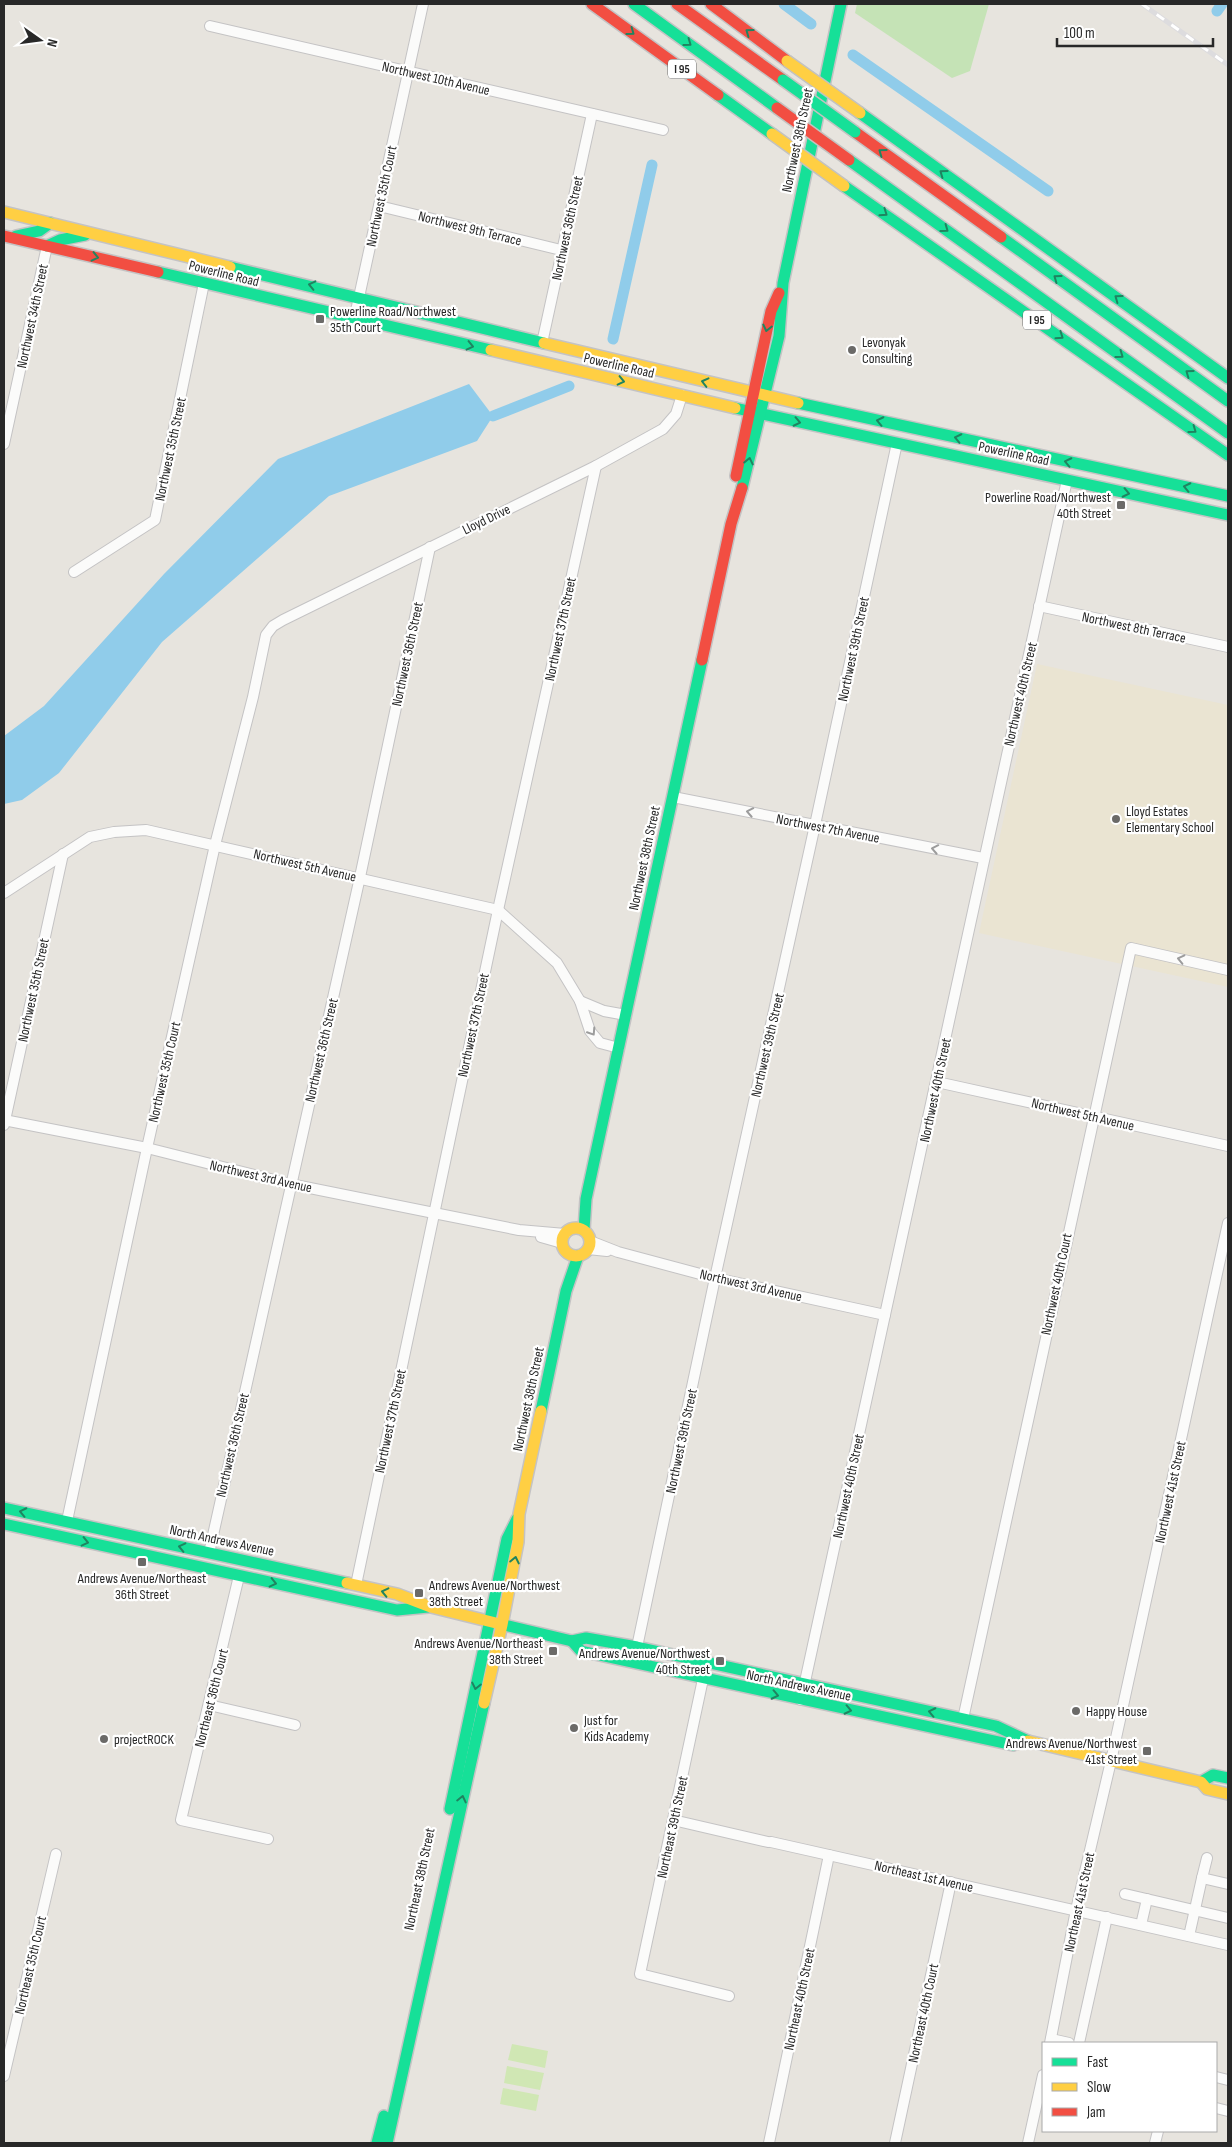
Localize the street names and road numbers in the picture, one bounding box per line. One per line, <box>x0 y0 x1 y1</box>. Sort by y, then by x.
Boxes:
street label: Northwest 10th Avenue <box>380 58 491 99</box>
road number: I 95 <box>668 60 696 78</box>
street label: Northwest 38th Street <box>778 86 817 194</box>
street label: Northwest 35th Court <box>362 144 401 248</box>
street label: Northwest 36th Street <box>548 174 587 282</box>
street label: Northwest 9th Terrace <box>416 207 523 250</box>
street label: Powerline Road <box>187 257 261 290</box>
street label: Northwest 34th Street <box>13 262 52 370</box>
road number: I 95 <box>1023 310 1051 330</box>
street label: Powerline Road <box>582 349 656 382</box>
street label: Northwest 35th Street <box>151 396 190 503</box>
street label: Powerline Road <box>977 438 1051 469</box>
street label: Lloyd Drive <box>459 501 513 538</box>
street label: Northwest 37th Street <box>541 576 580 683</box>
street label: Northwest 39th Street <box>834 595 873 703</box>
street label: Northwest 36th Street <box>388 600 427 708</box>
street label: Northwest 8th Terrace <box>1080 608 1187 647</box>
street label: Northwest 40th Street <box>1000 640 1041 748</box>
street label: Northwest 38th Street <box>625 804 664 912</box>
street label: Northwest 7th Avenue <box>775 810 881 847</box>
street label: Northwest 5th Avenue <box>252 845 358 886</box>
street label: Northwest 35th Street <box>14 937 53 1044</box>
street label: Northwest 37th Street <box>454 972 493 1079</box>
street label: Northwest 39th Street <box>747 991 788 1099</box>
street label: Northwest 36th Street <box>301 996 342 1104</box>
street label: Northwest 35th Court <box>145 1020 184 1124</box>
street label: Northwest 40th Street <box>916 1036 955 1144</box>
street label: Northwest 5th Avenue <box>1030 1094 1136 1135</box>
street label: Northwest 3rd Avenue <box>208 1156 314 1197</box>
street label: Northwest 40th Court <box>1037 1232 1076 1337</box>
street label: Northwest 3rd Avenue <box>698 1265 804 1306</box>
street label: Northwest 38th Street <box>509 1345 548 1453</box>
street label: Northwest 37th Street <box>371 1368 410 1475</box>
street label: Northwest 39th Street <box>662 1387 701 1495</box>
street label: Northwest 36th Street <box>212 1391 253 1499</box>
street label: Northwest 40th Street <box>829 1432 868 1540</box>
street label: Northwest 41st Street <box>1151 1439 1190 1545</box>
street label: North Andrews Avenue <box>168 1521 276 1560</box>
street label: Northeast 36th Court <box>191 1647 232 1749</box>
street label: North Andrews Avenue <box>745 1666 853 1705</box>
street label: Northeast 39th Street <box>653 1774 692 1880</box>
street label: Northeast 38th Street <box>400 1826 439 1932</box>
street label: Northeast 41st Street <box>1061 1851 1098 1954</box>
street label: Northeast 1st Avenue <box>873 1857 975 1896</box>
street label: Northeast 35th Court <box>11 1914 50 2016</box>
street label: Northeast 40th Street <box>780 1946 819 2052</box>
street label: Northeast 40th Court <box>905 1962 942 2064</box>

